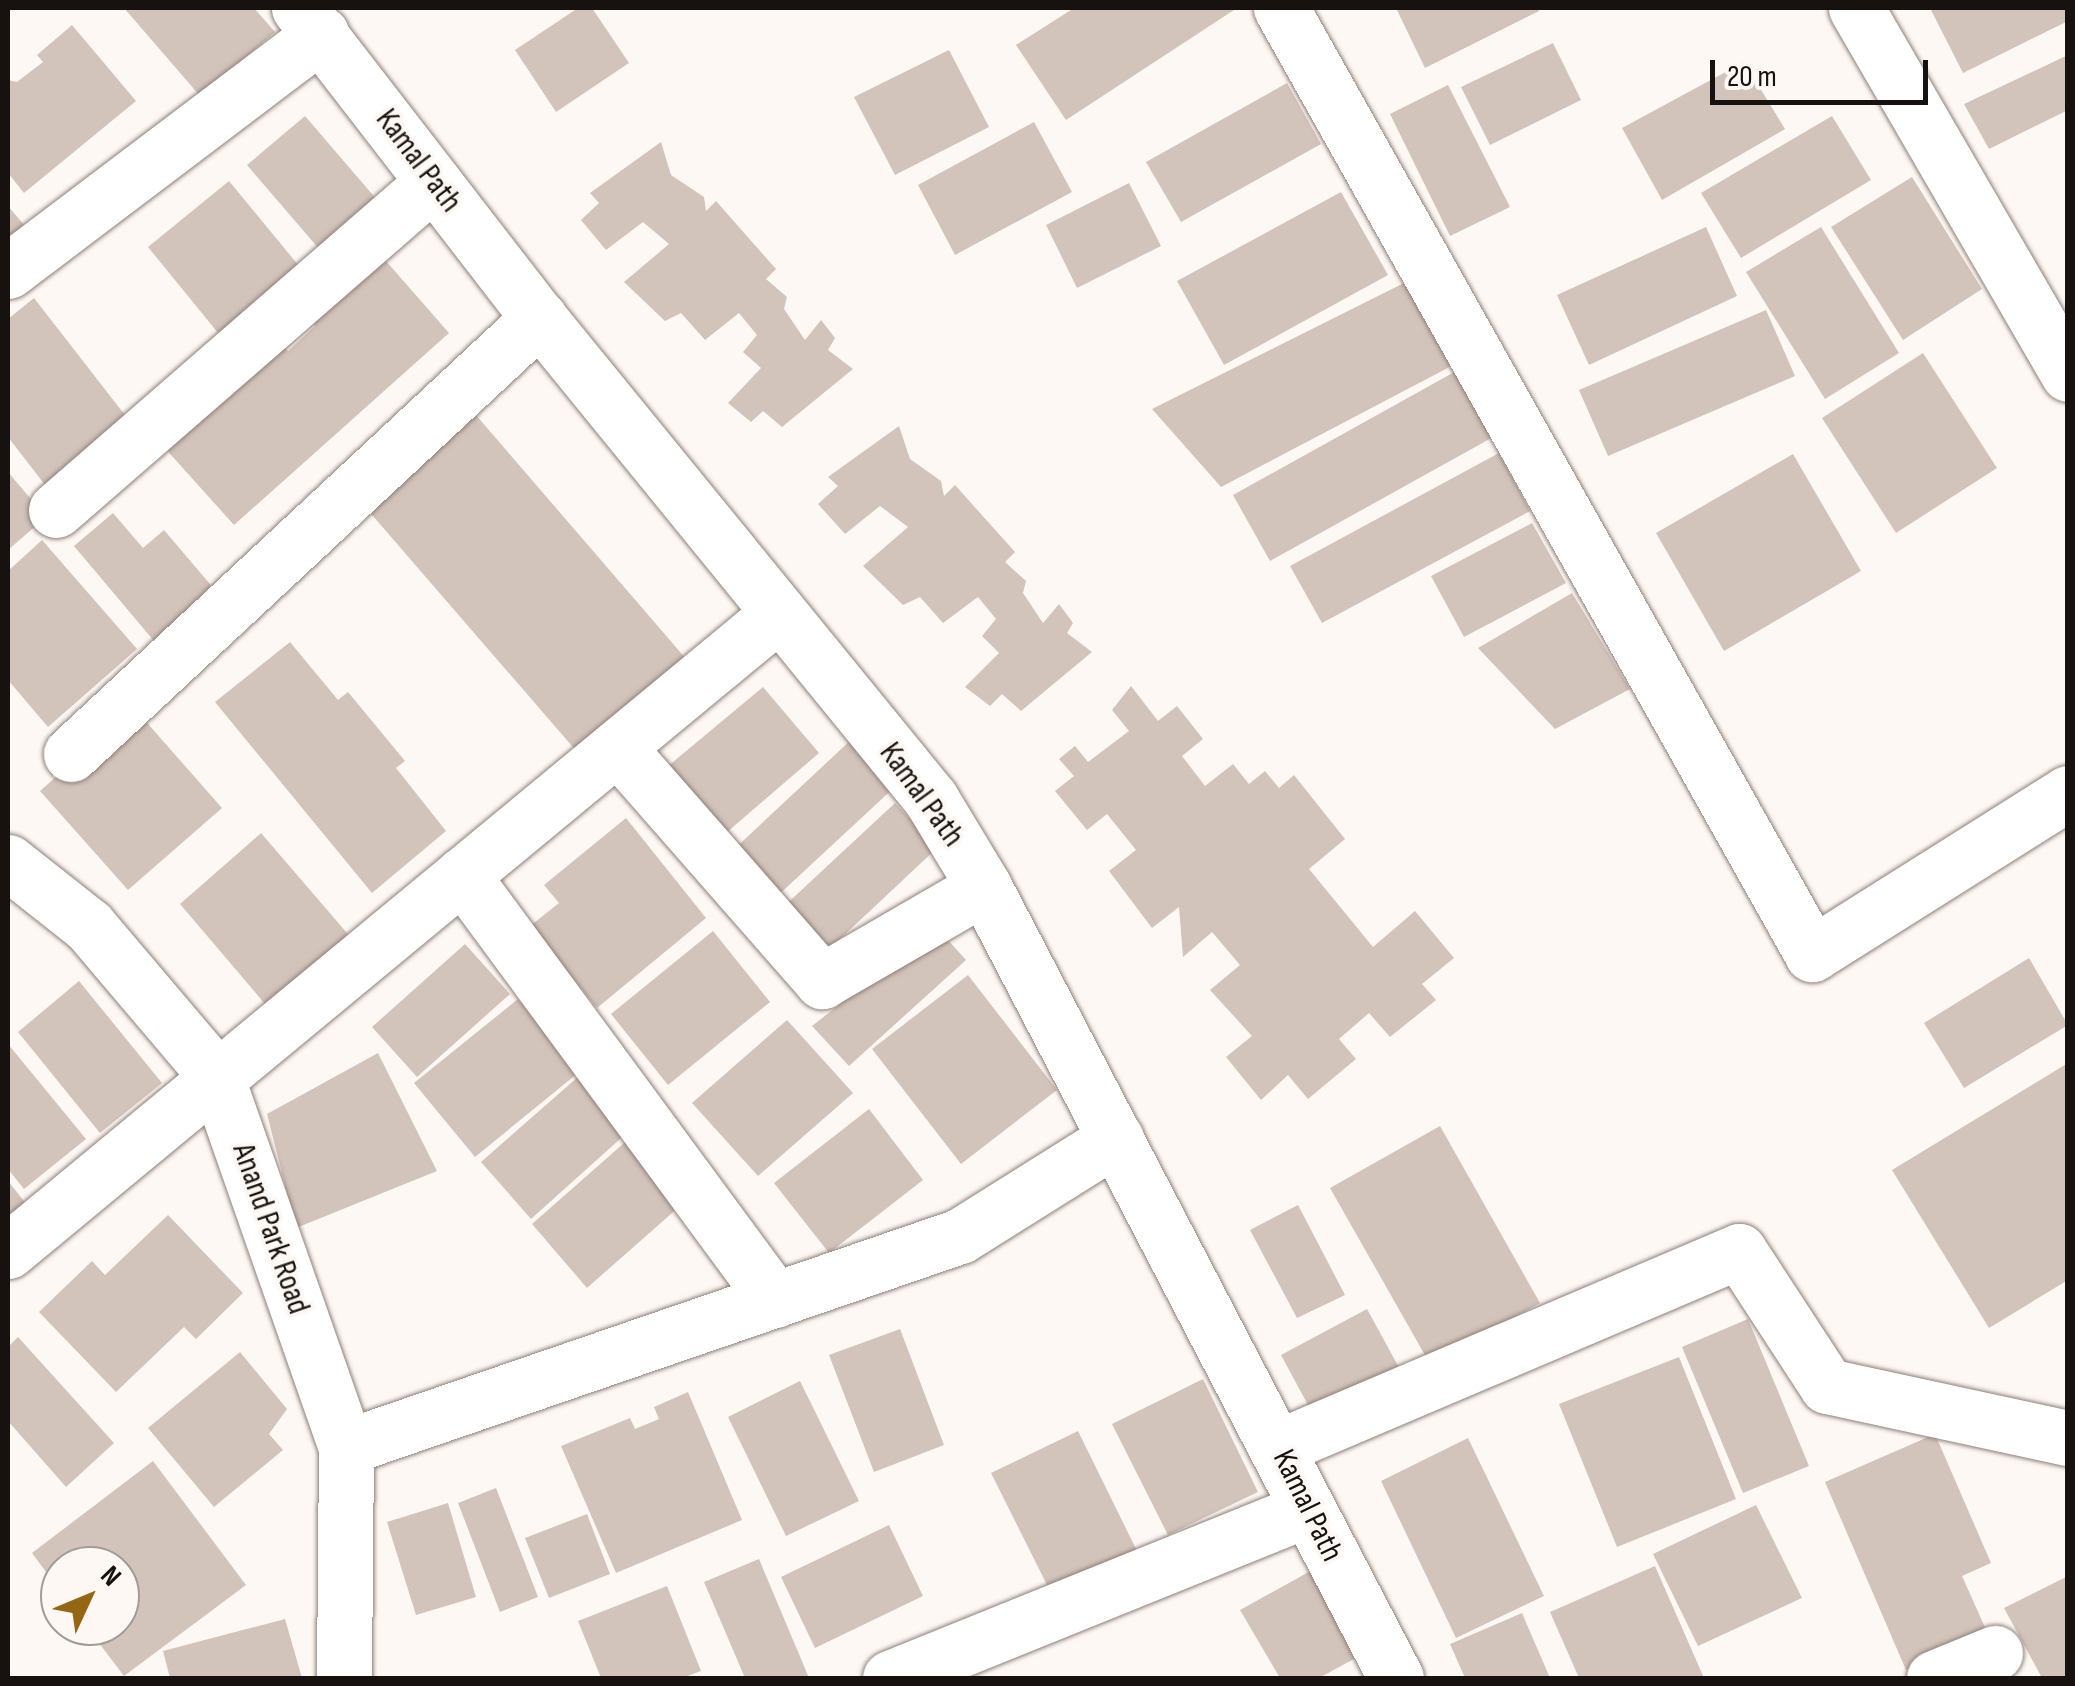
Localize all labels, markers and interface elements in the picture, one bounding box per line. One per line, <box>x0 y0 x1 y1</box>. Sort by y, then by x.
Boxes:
scale bar <box>1715 40 1932 102</box>
text: 20 m <box>1727 59 1777 95</box>
street label: Kamal Path <box>367 102 469 220</box>
street label: Kamal Path <box>870 735 972 855</box>
street label: Anand Park Road <box>223 1139 317 1319</box>
street label: Kamal Path <box>1264 1444 1350 1568</box>
north arrow <box>40 1546 140 1646</box>
text: N <box>93 1559 128 1593</box>

